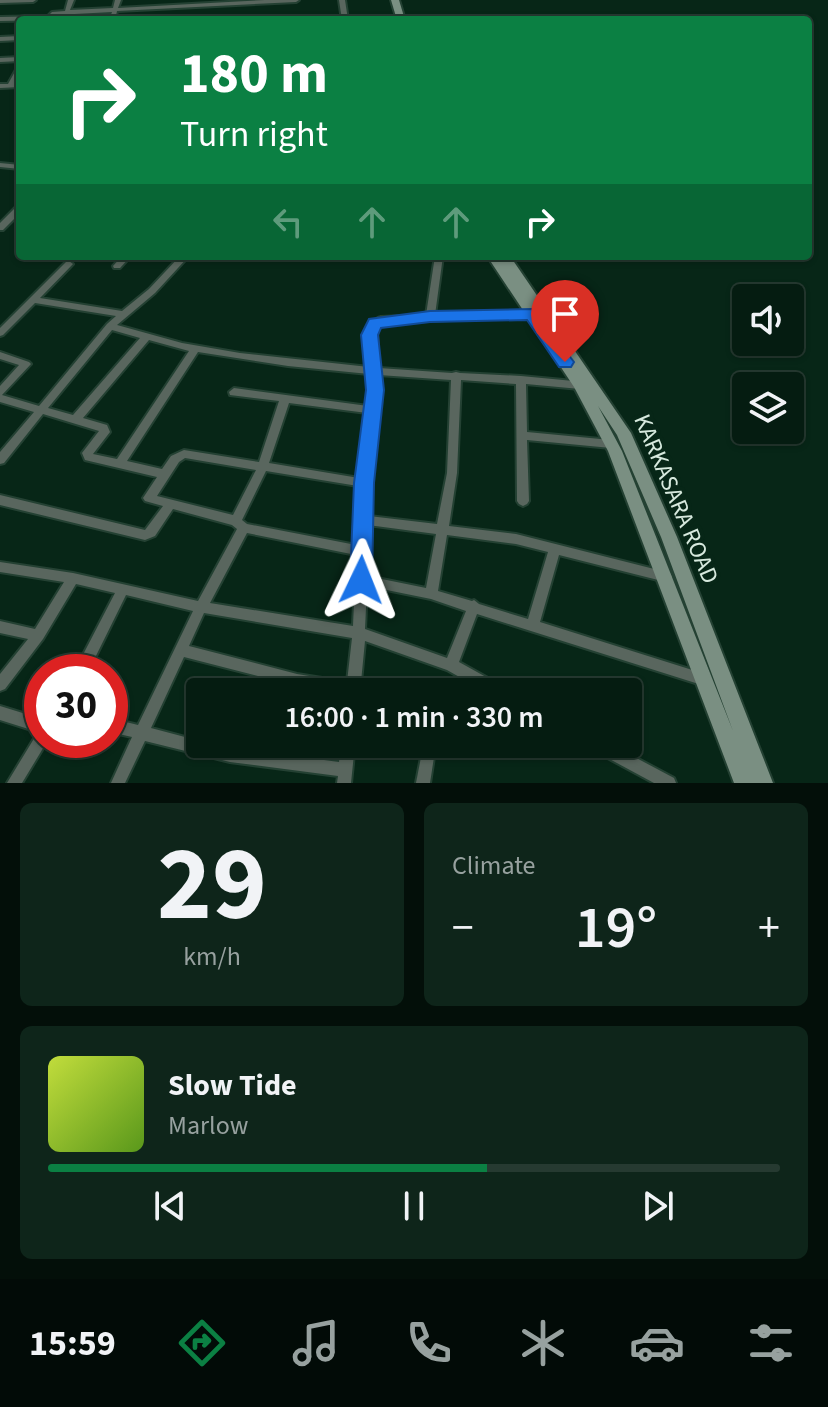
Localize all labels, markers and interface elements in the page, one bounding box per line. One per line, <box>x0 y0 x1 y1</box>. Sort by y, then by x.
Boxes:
text: 180 m <box>180 35 328 114</box>
icon: right <box>48 48 152 152</box>
text: Turn right <box>180 109 328 160</box>
icon: left <box>266 200 310 244</box>
icon: ahead <box>350 200 394 244</box>
icon: ahead <box>434 200 478 244</box>
icon: right <box>518 200 562 244</box>
pin <box>531 280 599 362</box>
map controls <box>732 284 804 444</box>
button: sound <box>732 284 804 356</box>
icon: arrive <box>543 292 587 336</box>
button: layers <box>732 372 804 444</box>
street label: KARKASARA ROAD <box>624 409 728 589</box>
position arrow <box>319 538 403 622</box>
speed limit sign: 30 <box>24 654 128 758</box>
text: 16:00 · 1 min · 330 m <box>284 696 544 739</box>
text: 29 <box>157 812 267 960</box>
text: Climate <box>452 847 536 884</box>
text: 19° <box>575 886 657 971</box>
text: − <box>452 897 474 960</box>
text: + <box>758 897 780 960</box>
text: km/h <box>183 938 241 975</box>
text: Slow Tide <box>168 1064 297 1107</box>
text: Marlow <box>168 1107 248 1144</box>
icon: previous <box>148 1184 192 1228</box>
icon: pause <box>392 1184 436 1228</box>
icon: next <box>636 1184 680 1228</box>
icon: directions <box>174 1315 230 1371</box>
icon: music <box>288 1315 344 1371</box>
icon: phone <box>401 1315 457 1371</box>
icon: climate <box>515 1315 571 1371</box>
icon: car <box>629 1315 685 1371</box>
icon: filters <box>743 1315 799 1371</box>
text: 15:59 <box>29 1318 116 1369</box>

